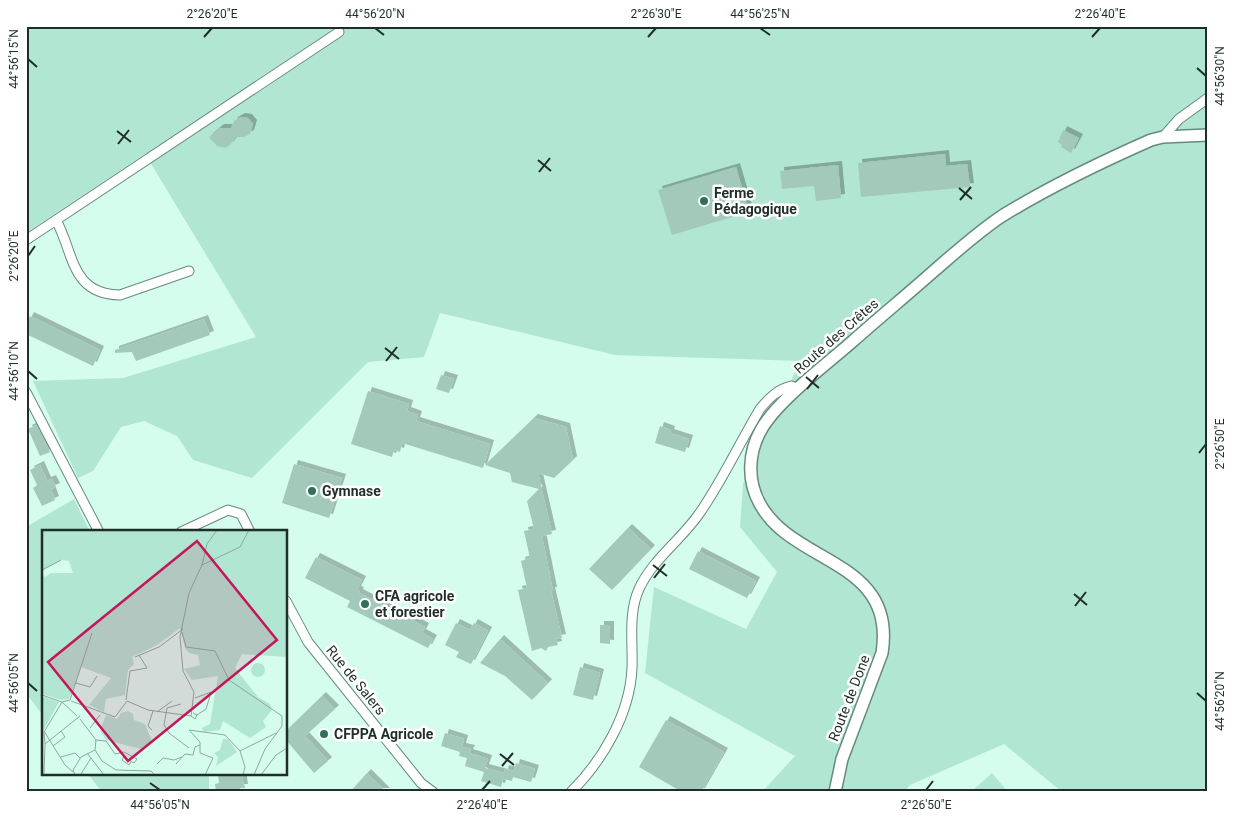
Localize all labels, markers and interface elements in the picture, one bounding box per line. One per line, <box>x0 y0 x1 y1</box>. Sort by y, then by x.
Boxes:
text: 2°26'20"E <box>187 7 238 21</box>
text: 44°56'20"N <box>345 7 405 21</box>
text: 2°26'30"E <box>631 7 682 21</box>
text: 44°56'25"N <box>730 7 790 21</box>
text: 2°26'40"E <box>1075 7 1126 21</box>
text: 44°56'15"N <box>7 29 21 89</box>
text: 44°56'30"N <box>1213 46 1227 106</box>
place label: Ferme Pédagogique <box>714 185 797 217</box>
marker: Ferme Pédagogique <box>698 195 710 207</box>
text: 2°26'20"E <box>7 230 21 281</box>
street label: Route des Crêtes <box>791 295 881 377</box>
text: 44°56'10"N <box>7 341 21 401</box>
text: 2°26'50"E <box>1213 418 1227 469</box>
place label: Gymnase <box>322 483 381 499</box>
marker: Gymnase <box>306 485 318 497</box>
inset map <box>42 530 288 776</box>
place label: CFA agricole et forestier <box>375 588 455 620</box>
marker: CFA agricole et forestier <box>359 598 371 610</box>
street label: Rue de Salers <box>323 642 389 718</box>
text: 44°56'05"N <box>7 653 21 713</box>
street label: Route de Done <box>825 653 873 743</box>
text: 44°56'20"N <box>1213 671 1227 731</box>
place label: CFPPA Agricole <box>334 726 434 742</box>
marker: CFPPA Agricole <box>318 728 330 740</box>
text: 44°56'05"N <box>130 798 190 812</box>
text: 2°26'40"E <box>457 798 508 812</box>
text: 2°26'50"E <box>901 798 952 812</box>

